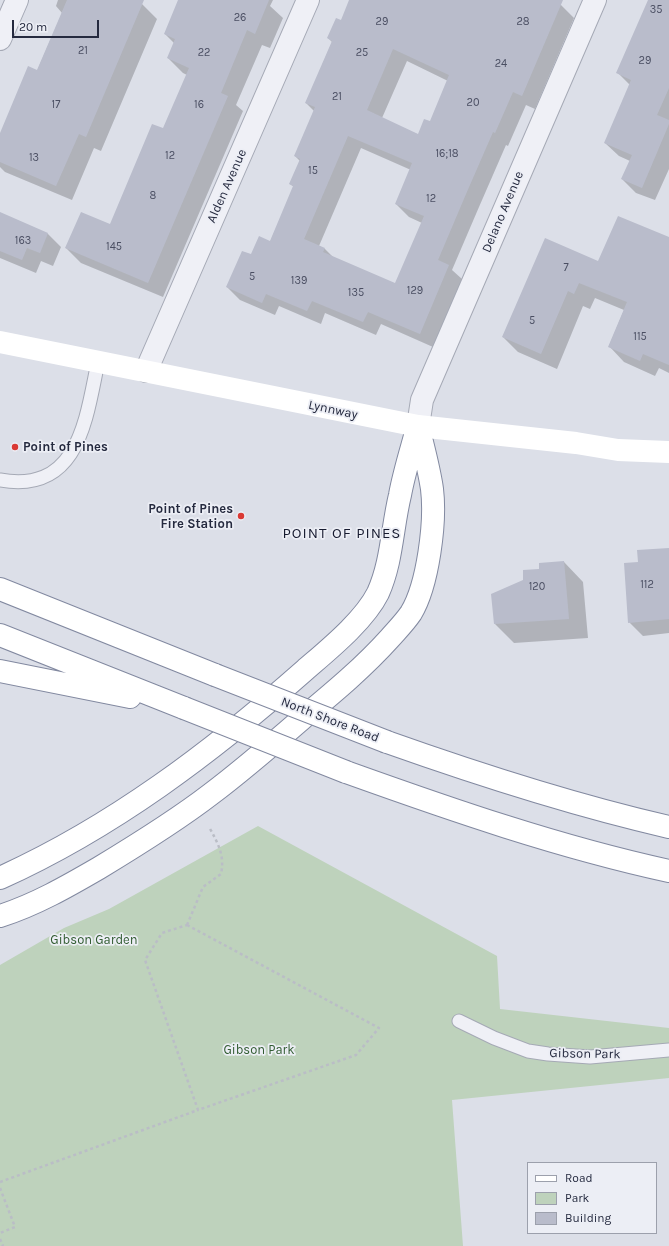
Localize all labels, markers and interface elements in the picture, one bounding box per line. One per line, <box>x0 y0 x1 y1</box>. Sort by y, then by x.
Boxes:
house number: 35 <box>650 3 662 17</box>
house number: 26 <box>234 11 246 25</box>
scale bar <box>14 12 101 38</box>
house number: 29 <box>376 15 388 29</box>
house number: 28 <box>516 15 530 29</box>
text: 20 m <box>19 20 47 34</box>
house number: 21 <box>78 44 88 58</box>
house number: 22 <box>198 46 210 60</box>
house number: 25 <box>356 46 368 60</box>
house number: 29 <box>639 54 651 68</box>
house number: 24 <box>495 57 507 71</box>
house number: 21 <box>332 90 342 104</box>
house number: 20 <box>467 96 479 110</box>
house number: 17 <box>52 98 60 112</box>
house number: 16 <box>194 98 204 112</box>
street label: Alden Avenue <box>204 147 250 225</box>
house number: 16;18 <box>435 147 459 161</box>
house number: 12 <box>165 149 175 163</box>
house number: 13 <box>29 151 39 165</box>
house number: 15 <box>308 164 318 178</box>
street label: Delano Avenue <box>479 169 527 255</box>
house number: 8 <box>150 189 156 203</box>
house number: 12 <box>426 192 436 206</box>
house number: 163 <box>15 234 31 248</box>
house number: 145 <box>106 240 122 254</box>
house number: 7 <box>563 261 569 275</box>
house number: 5 <box>249 270 255 284</box>
house number: 139 <box>291 274 307 288</box>
house number: 129 <box>407 284 423 298</box>
house number: 135 <box>348 286 364 300</box>
house number: 5 <box>529 314 535 328</box>
house number: 115 <box>633 330 647 344</box>
street label: Lynnway <box>307 397 359 423</box>
place label: Point of Pines <box>23 439 108 455</box>
marker: Point of Pines <box>10 442 20 452</box>
place label: Point of Pines Fire Station <box>148 501 233 532</box>
marker: Point of Pines Fire Station <box>236 511 246 521</box>
district label: POINT OF PINES <box>283 525 401 543</box>
house number: 112 <box>640 578 654 592</box>
house number: 120 <box>529 580 545 594</box>
street label: North Shore Road <box>279 694 381 746</box>
park label: Gibson Garden <box>50 932 138 948</box>
park label: Gibson Park <box>223 1042 295 1058</box>
street label: Gibson Park <box>549 1046 621 1062</box>
legend <box>527 1162 657 1234</box>
text: Road <box>565 1171 593 1185</box>
text: Park <box>565 1191 589 1205</box>
text: Building <box>565 1211 611 1225</box>

